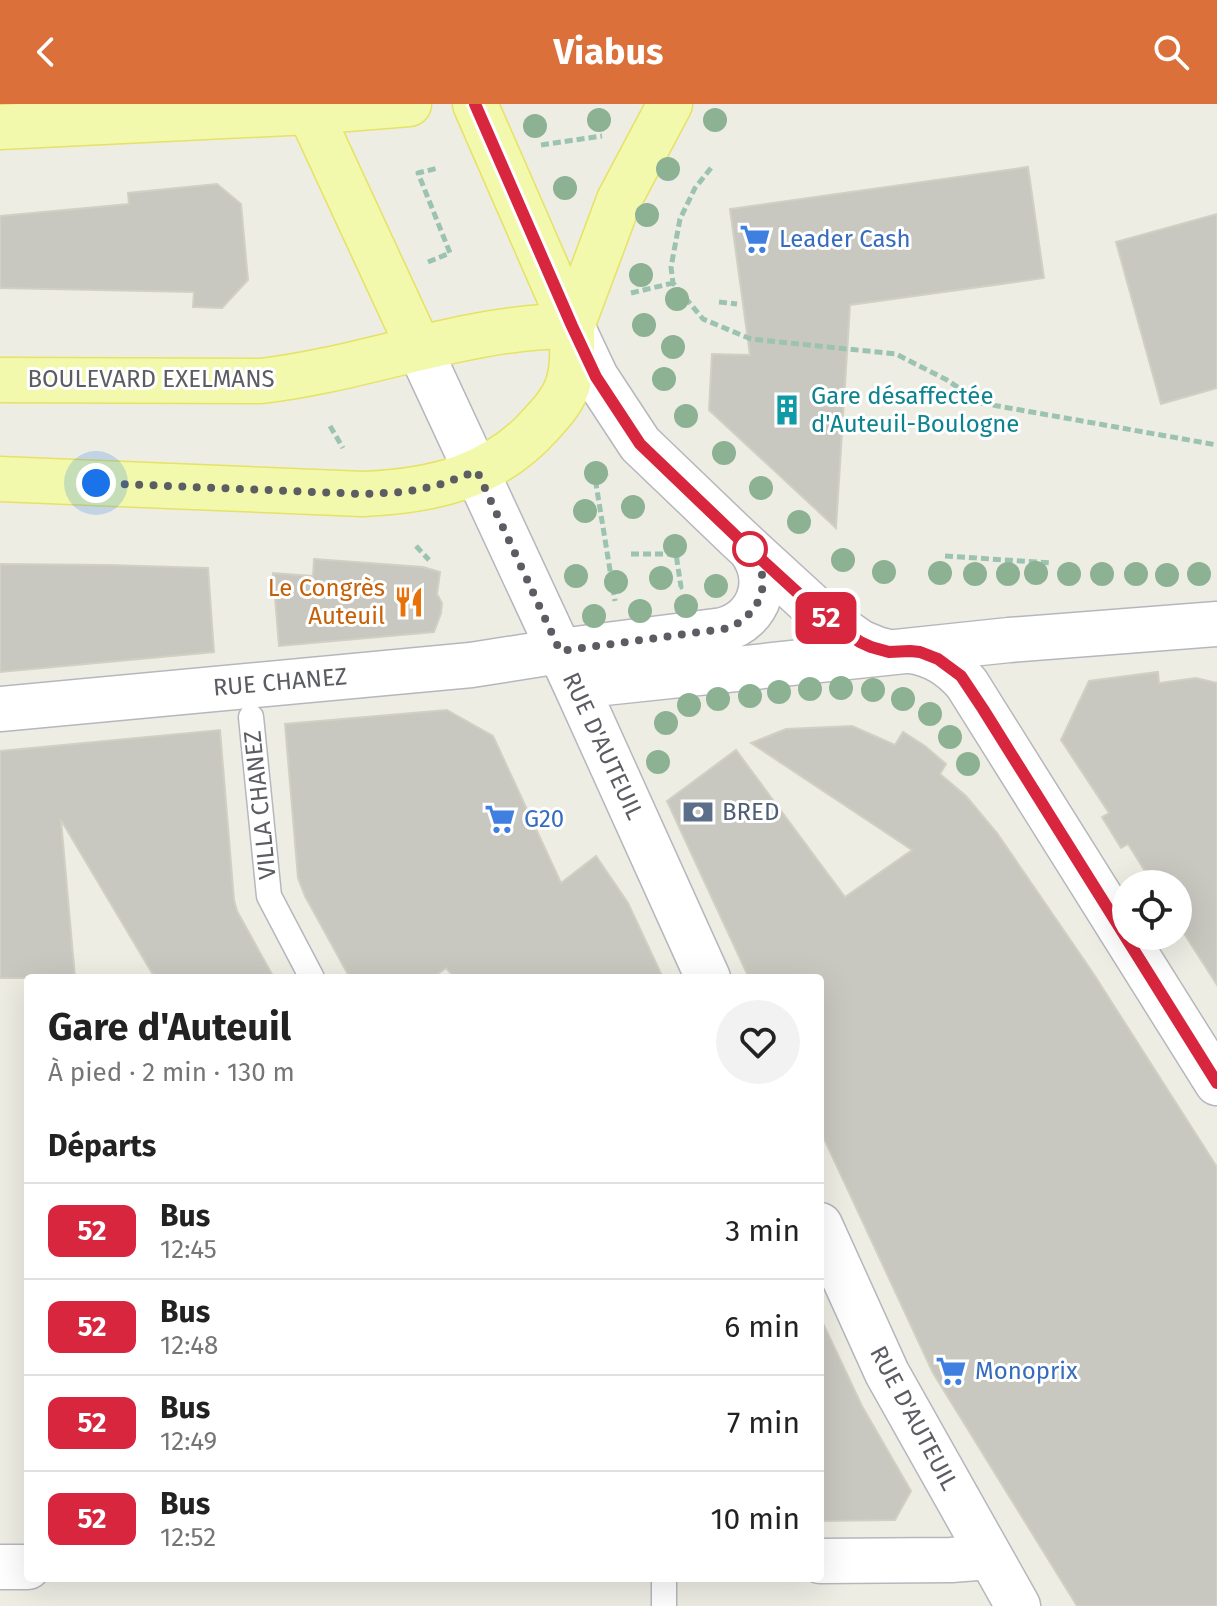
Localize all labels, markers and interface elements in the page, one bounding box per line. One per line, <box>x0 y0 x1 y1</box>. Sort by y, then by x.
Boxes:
icon: back <box>24 30 68 74</box>
text: Viabus <box>554 30 663 74</box>
icon: search <box>1149 30 1193 74</box>
supermarket icon: Leader Cash <box>738 222 772 256</box>
place label: Leader Cash <box>779 225 911 253</box>
street label: BOULEVARD EXELMANS <box>27 365 275 393</box>
place label: Gare désaffectée d'Auteuil-Boulogne <box>811 382 1019 438</box>
building icon: Gare désaffectée d'Auteuil-Boulogne <box>770 393 804 427</box>
your location <box>76 463 116 503</box>
unlabelled marker <box>733 532 767 566</box>
place label: Le Congrès Auteuil <box>268 574 385 630</box>
restaurant icon: Le Congrès Auteuil <box>392 585 426 619</box>
line badge: 52 <box>790 592 862 644</box>
text: 52 <box>811 601 841 634</box>
street label: RUE CHANEZ <box>212 662 348 702</box>
street label: RUE D'AUTEUIL <box>557 668 649 824</box>
street label: VILLA CHANEZ <box>238 729 282 881</box>
bank icon: BRED <box>681 795 715 829</box>
place label: BRED <box>722 798 779 826</box>
supermarket icon: G20 <box>483 802 517 836</box>
place label: G20 <box>524 805 564 833</box>
map controls <box>1112 870 1192 950</box>
button: locate <box>1112 870 1192 950</box>
button: heart <box>716 1000 800 1084</box>
text: Gare d'Auteuil <box>48 1004 291 1050</box>
text: À pied · 2 min · 130 m <box>48 1057 295 1088</box>
text: Départs <box>48 1128 156 1164</box>
text: Bus <box>160 1198 210 1234</box>
text: 3 min <box>725 1213 800 1249</box>
text: 52 <box>77 1214 107 1247</box>
text: 12:45 <box>160 1234 217 1265</box>
text: Bus <box>160 1294 210 1330</box>
text: 6 min <box>724 1309 800 1345</box>
text: 52 <box>77 1310 107 1343</box>
text: 12:48 <box>160 1330 218 1361</box>
street label: RUE D'AUTEUIL <box>864 1341 964 1495</box>
supermarket icon: Monoprix <box>934 1354 968 1388</box>
place label: Monoprix <box>975 1357 1078 1385</box>
text: Bus <box>160 1390 210 1426</box>
text: 7 min <box>727 1405 800 1441</box>
text: 52 <box>77 1406 107 1439</box>
text: 12:49 <box>160 1426 217 1457</box>
text: Bus <box>160 1486 210 1522</box>
text: 10 min <box>711 1501 800 1537</box>
text: 52 <box>77 1502 107 1535</box>
text: 12:52 <box>160 1522 216 1553</box>

